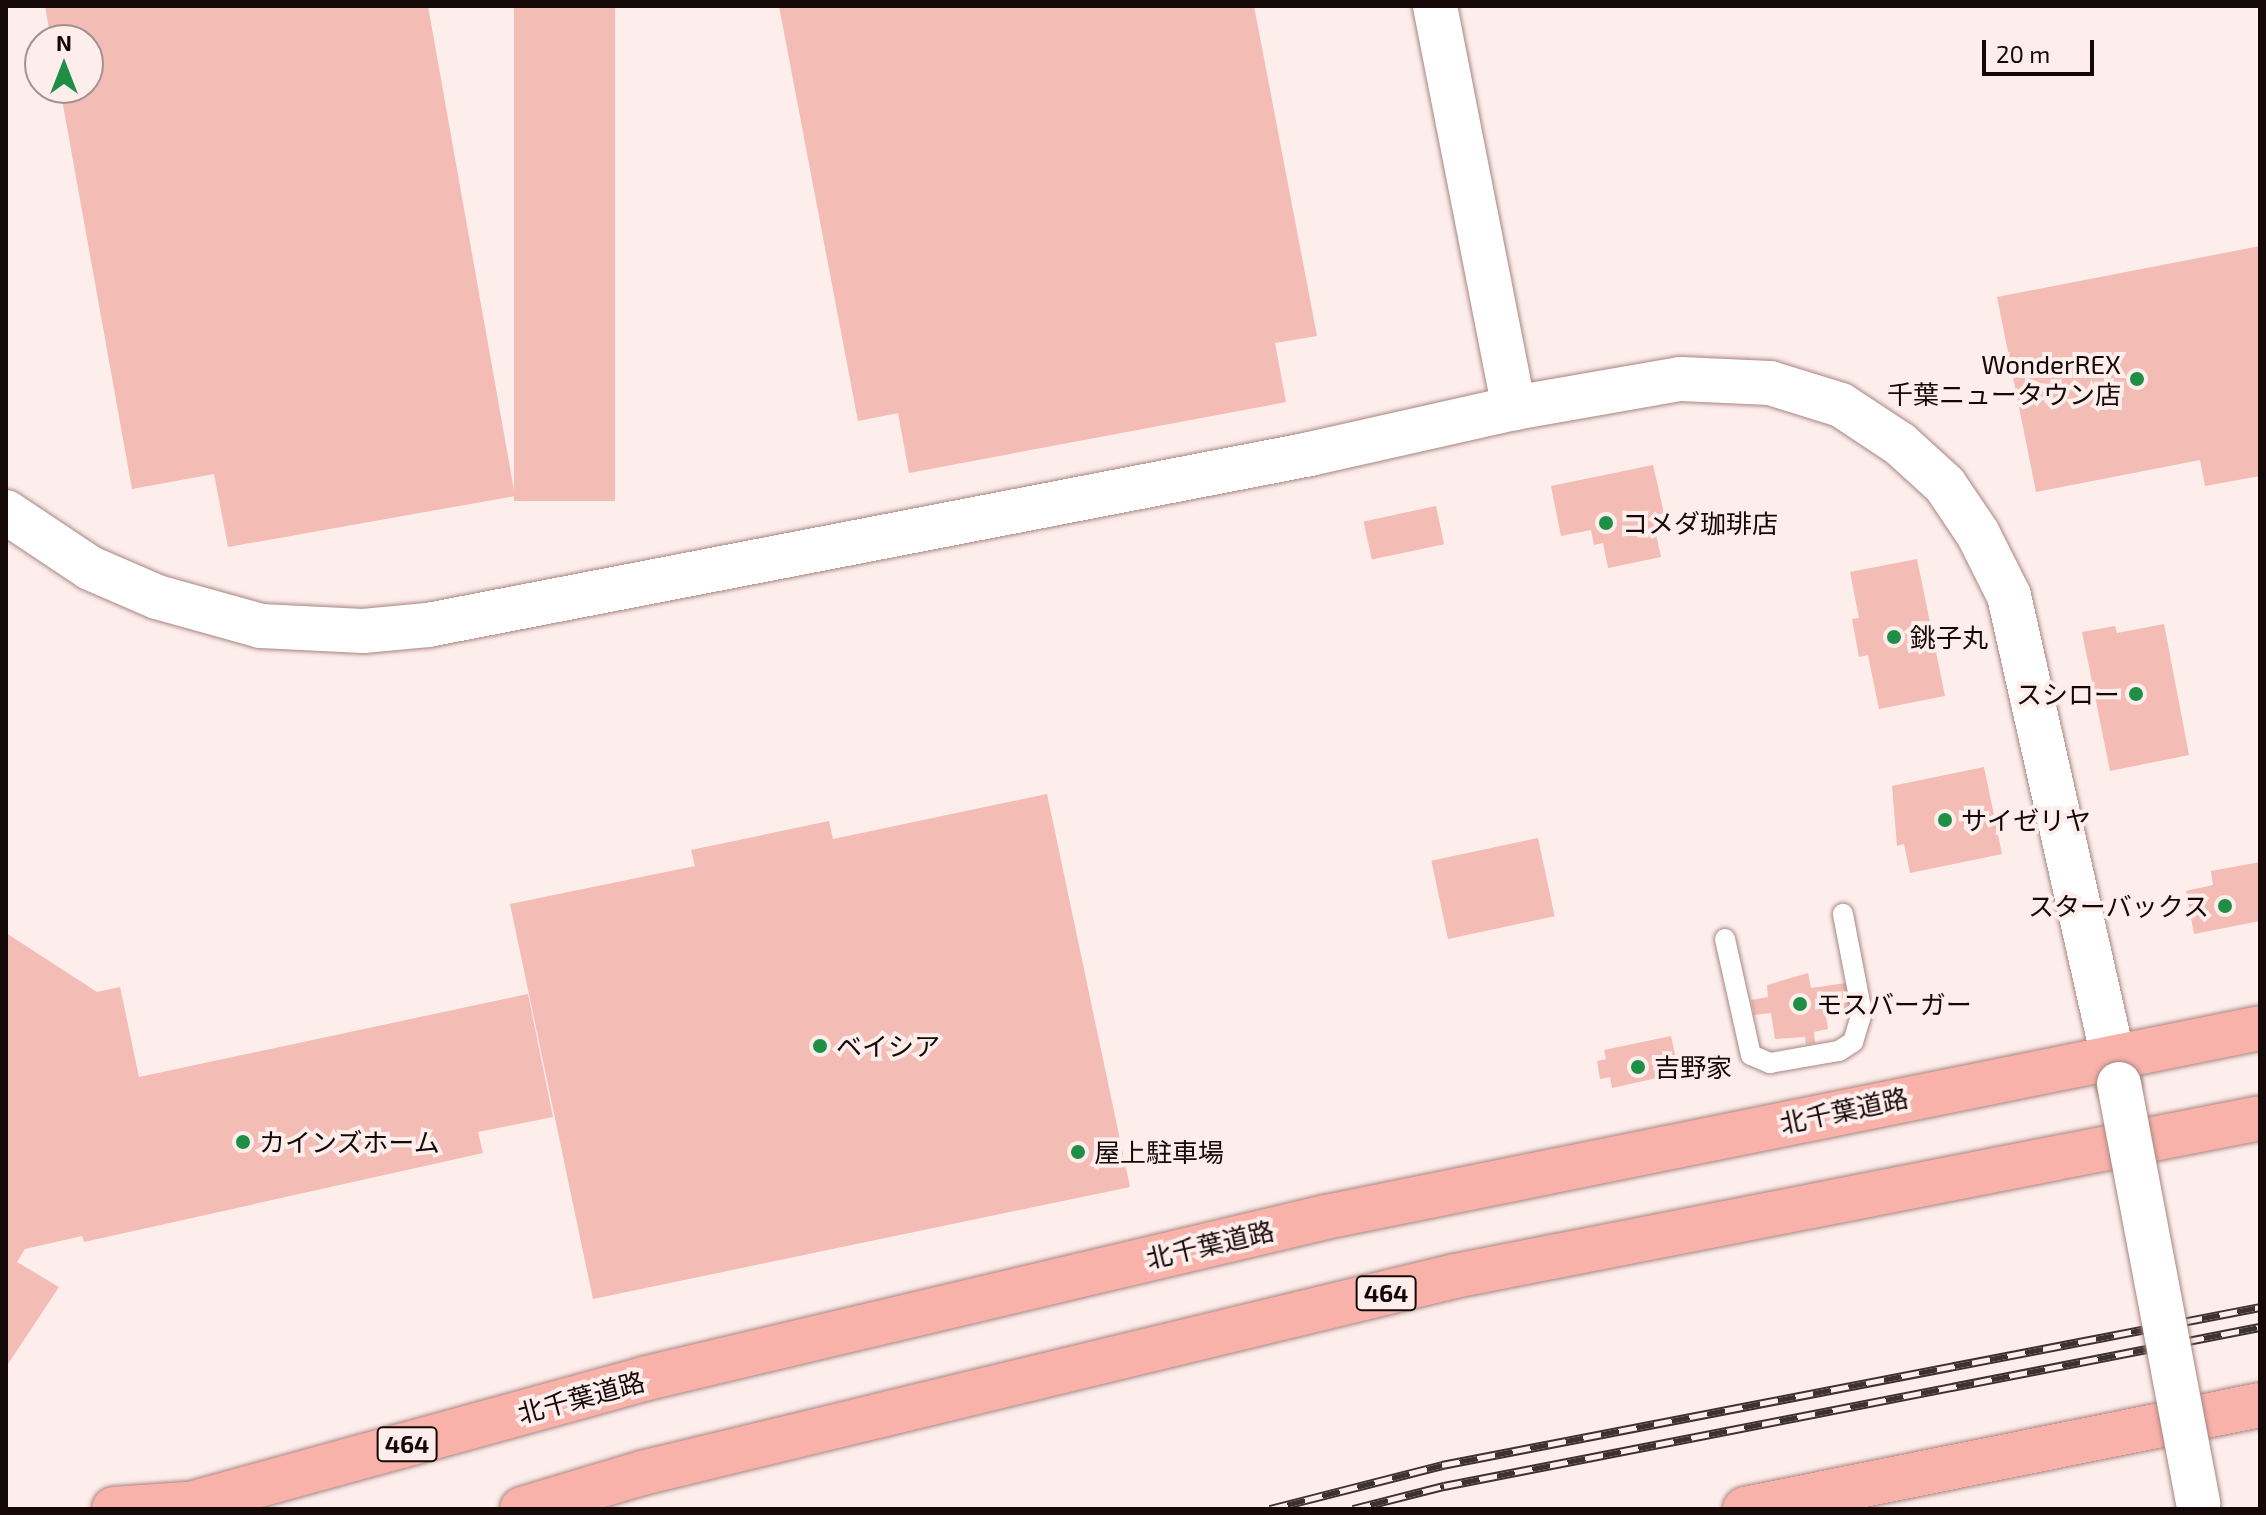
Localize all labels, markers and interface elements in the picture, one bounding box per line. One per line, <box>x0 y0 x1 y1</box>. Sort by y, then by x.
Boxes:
north arrow <box>24 24 104 104</box>
scale bar <box>1986 24 2098 74</box>
text: N <box>56 29 72 55</box>
text: 20 m <box>1996 39 2050 68</box>
place label: WonderREX 千葉ニュータウン店 <box>1887 348 2121 410</box>
marker: WonderREX 千葉ニュータウン店 <box>2128 370 2146 388</box>
place label: コメダ珈琲店 <box>1622 507 1778 539</box>
marker: コメダ珈琲店 <box>1597 514 1615 532</box>
place label: 銚子丸 <box>1910 621 1988 653</box>
marker: 銚子丸 <box>1885 628 1903 646</box>
place label: スシロー <box>2016 678 2120 710</box>
marker: スシロー <box>2127 685 2145 703</box>
place label: サイゼリヤ <box>1961 804 2091 836</box>
marker: サイゼリヤ <box>1936 811 1954 829</box>
place label: スターバックス <box>2027 890 2209 922</box>
marker: スターバックス <box>2216 897 2234 915</box>
place label: モスバーガー <box>1816 988 1972 1020</box>
marker: モスバーガー <box>1791 995 1809 1013</box>
place label: ベイシア <box>836 1030 940 1062</box>
marker: ベイシア <box>811 1037 829 1055</box>
place label: 吉野家 <box>1654 1051 1732 1083</box>
marker: 吉野家 <box>1629 1058 1647 1076</box>
street label: 北千葉道路 <box>1777 1081 1911 1139</box>
place label: カインズホーム <box>259 1126 441 1158</box>
marker: カインズホーム <box>234 1133 252 1151</box>
place label: 屋上駐車場 <box>1094 1136 1224 1168</box>
marker: 屋上駐車場 <box>1069 1143 1087 1161</box>
street label: 北千葉道路 <box>1143 1214 1277 1274</box>
road number: 464 <box>1354 1273 1418 1313</box>
street label: 北千葉道路 <box>514 1365 648 1429</box>
road number: 464 <box>375 1424 439 1464</box>

